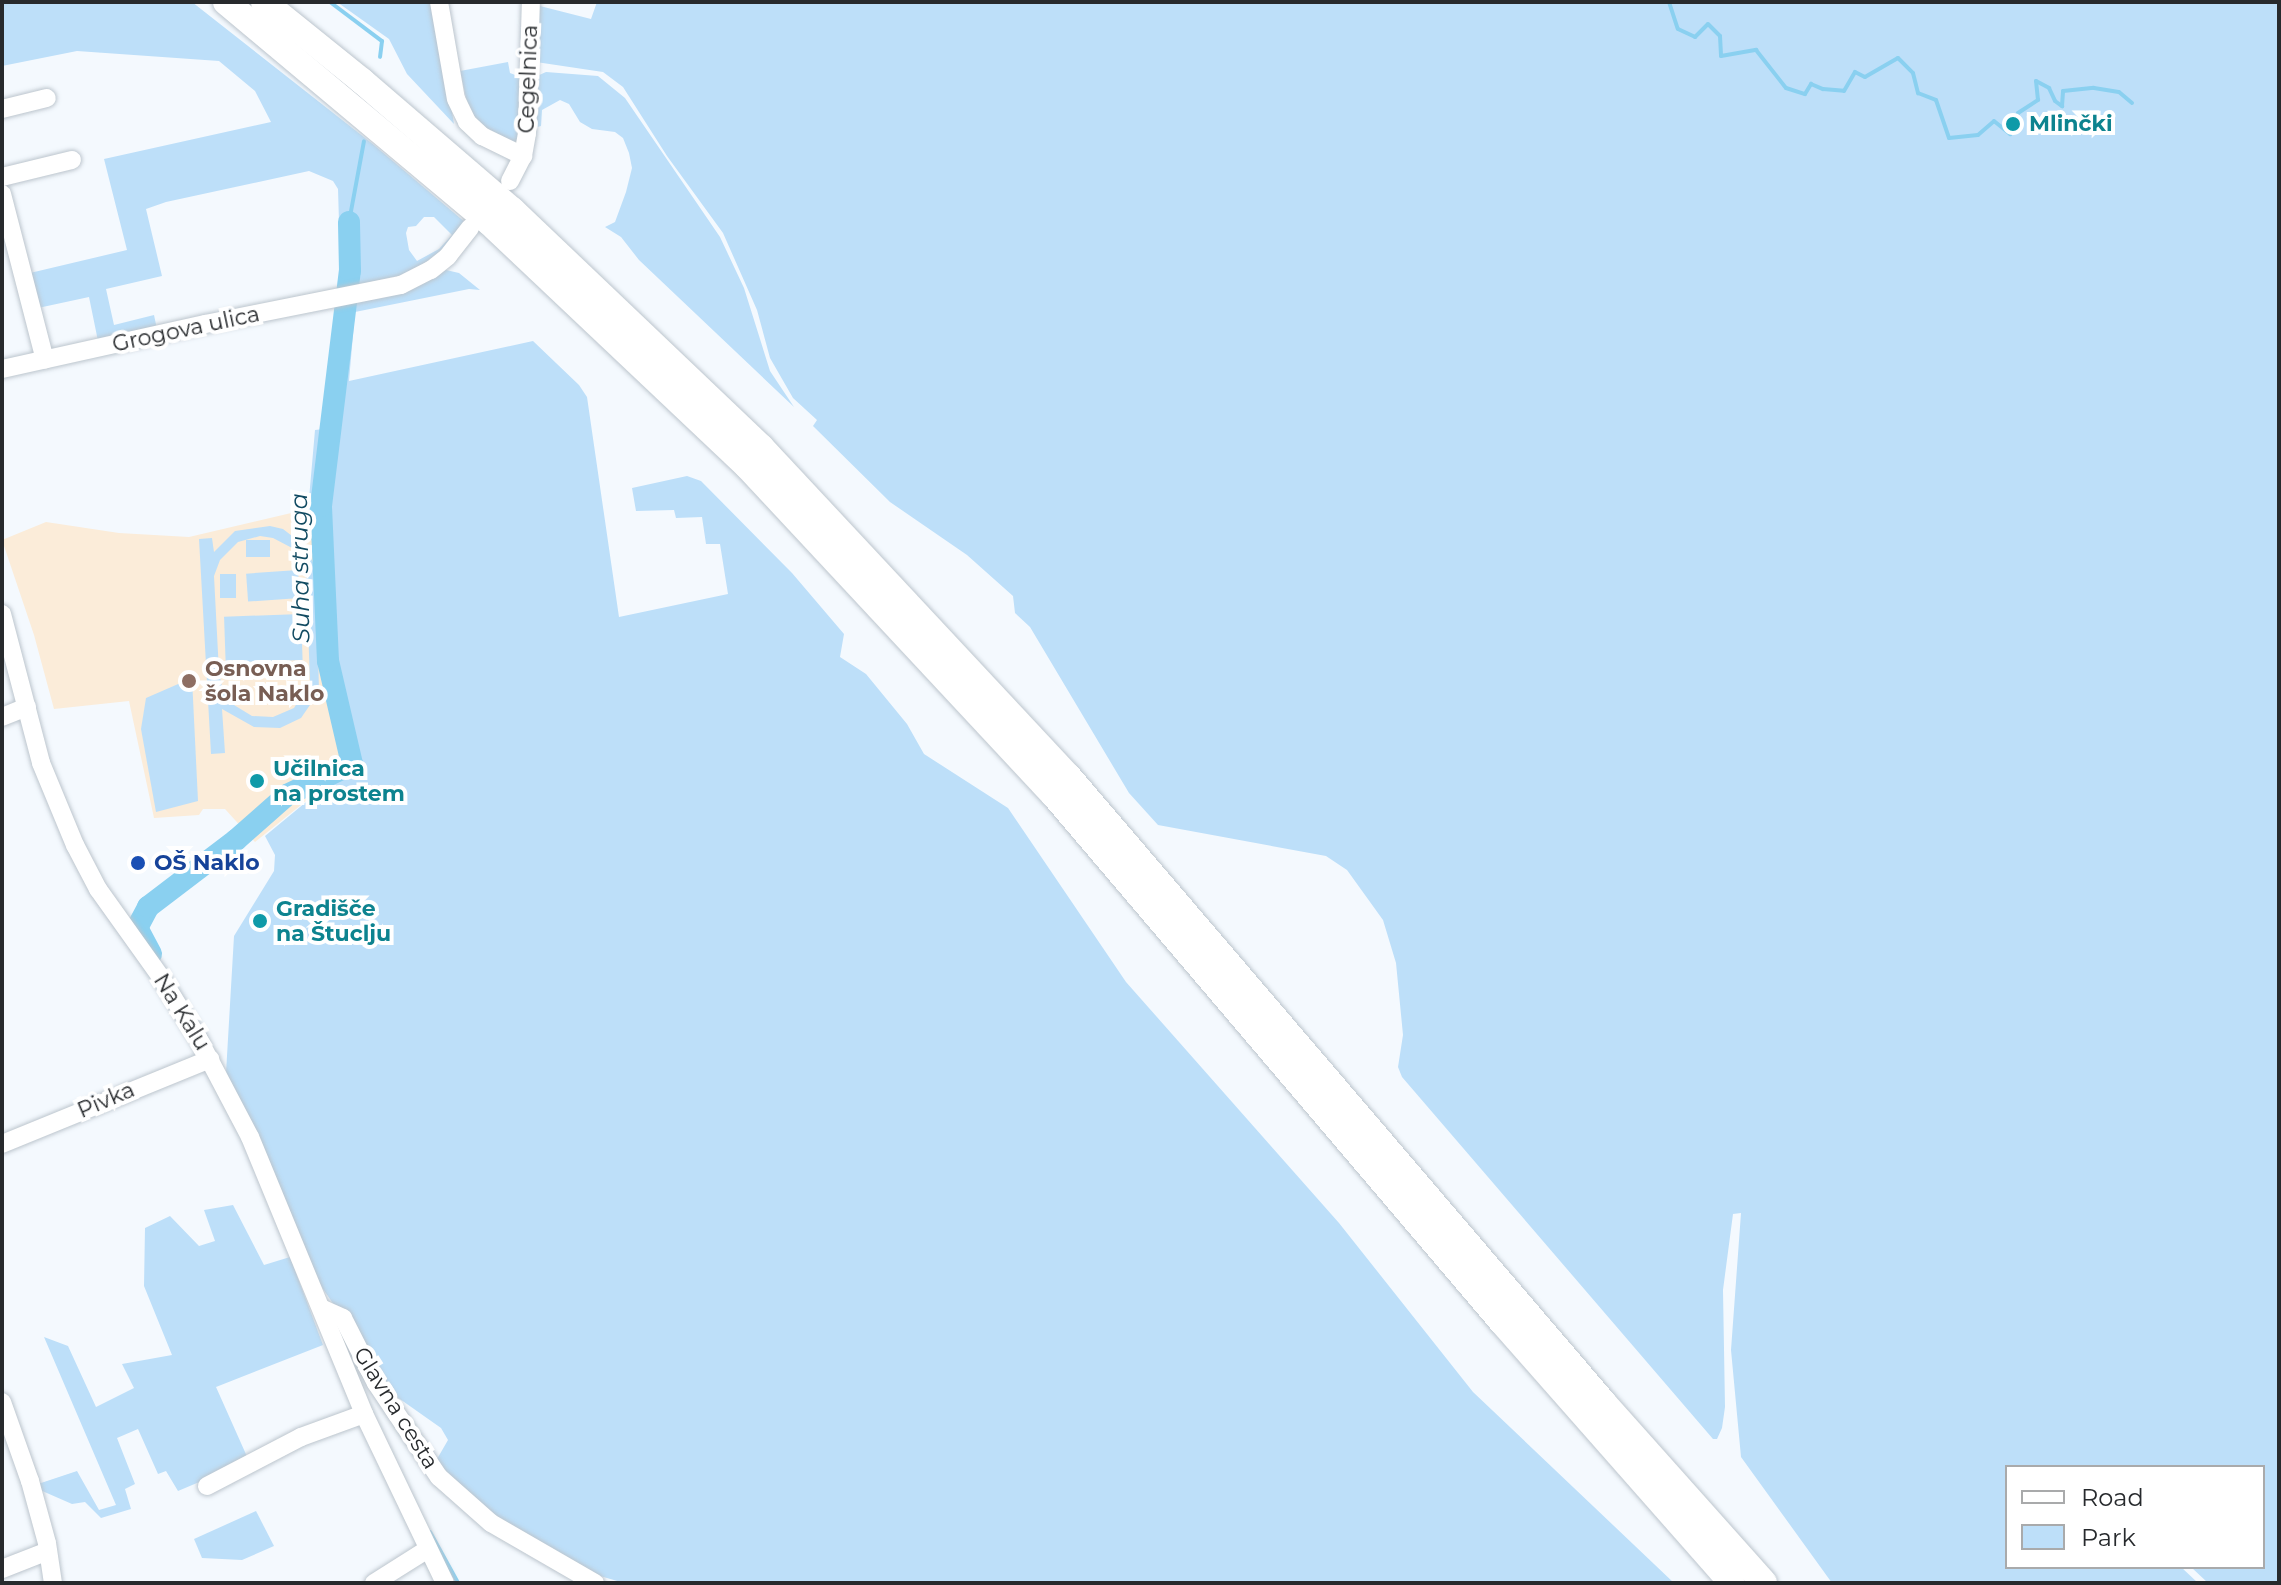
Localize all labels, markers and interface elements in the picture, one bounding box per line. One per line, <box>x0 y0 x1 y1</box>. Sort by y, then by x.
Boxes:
street label: Cegelnica <box>513 24 543 134</box>
place label: Mlinčki <box>2029 111 2112 137</box>
marker: Mlinčki <box>2004 115 2022 133</box>
street label: Grogova ulica <box>110 300 262 358</box>
water label: Suha struga <box>284 493 316 643</box>
place label: Osnovna šola Naklo <box>205 655 324 706</box>
marker: Osnovna šola Naklo <box>180 672 198 690</box>
place label: Učilnica na prostem <box>273 755 405 806</box>
marker: Učilnica na prostem <box>248 772 266 790</box>
place label: OŠ Naklo <box>154 850 260 876</box>
marker: OŠ Naklo <box>129 854 147 872</box>
place label: Gradišče na Štuclju <box>276 895 391 946</box>
marker: Gradišče na Štuclju <box>251 912 269 930</box>
street label: Na Kalu <box>148 969 216 1055</box>
street label: Pivka <box>73 1076 139 1124</box>
street label: Glavna cesta <box>348 1342 444 1474</box>
legend <box>2005 1465 2265 1569</box>
text: Road <box>2081 1483 2144 1512</box>
text: Park <box>2081 1523 2136 1552</box>

